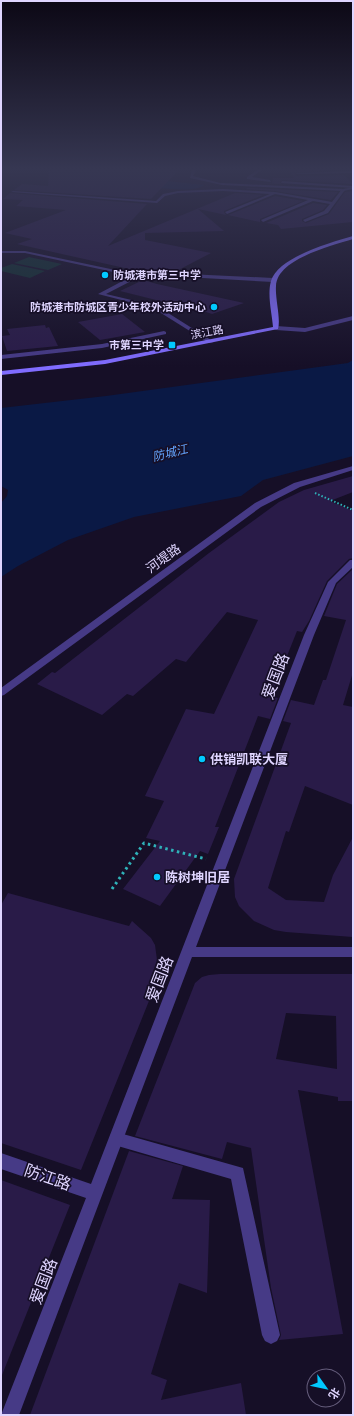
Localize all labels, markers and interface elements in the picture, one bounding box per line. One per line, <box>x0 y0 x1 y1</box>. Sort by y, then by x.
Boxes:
place label: 防城港市第三中学 <box>113 268 201 282</box>
marker: 防城港市第三中学 <box>100 270 110 280</box>
place label: 防城港市防城区青少年校外活动中心 <box>30 300 206 314</box>
marker: 防城港市防城区青少年校外活动中心 <box>209 302 219 312</box>
street label: 滨江路 <box>189 322 225 342</box>
place label: 巿第三中学 <box>109 338 164 352</box>
marker: 巿第三中学 <box>167 340 177 350</box>
water label: 防城江 <box>151 440 191 464</box>
street label: 河堤路 <box>143 540 183 576</box>
street label: 爱国路 <box>257 650 293 702</box>
place label: 供销凯联大厦 <box>210 751 288 767</box>
marker: 供销凯联大厦 <box>197 754 207 764</box>
place label: 陈树坤旧居 <box>165 869 230 885</box>
marker: 陈树坤旧居 <box>152 872 162 882</box>
street label: 爱国路 <box>141 953 177 1005</box>
street label: 防江路 <box>22 1160 74 1194</box>
street label: 爱国路 <box>25 1255 61 1307</box>
north arrow <box>306 1368 346 1408</box>
text: 北 <box>326 1385 343 1402</box>

